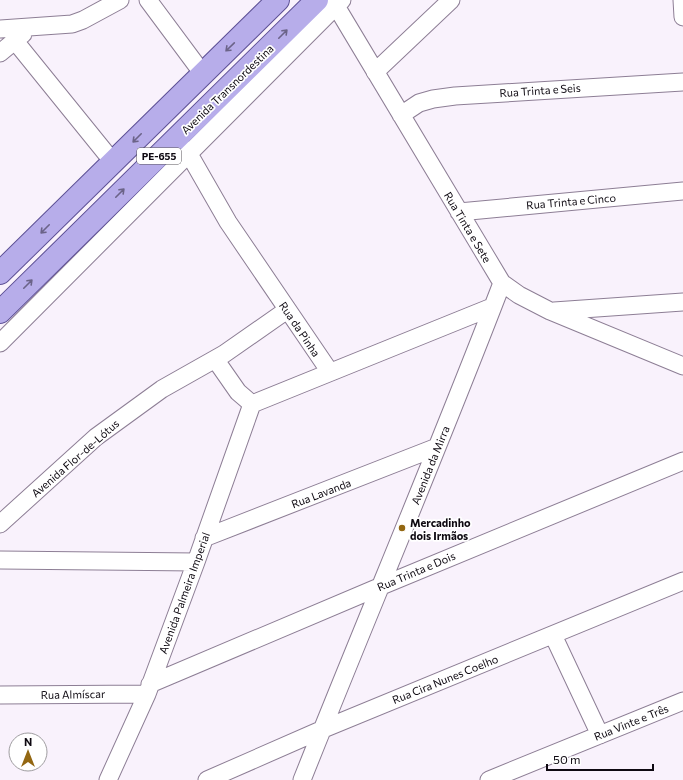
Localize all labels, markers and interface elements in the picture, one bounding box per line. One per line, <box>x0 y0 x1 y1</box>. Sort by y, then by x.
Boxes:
one-way arrow <box>278 29 288 38</box>
street label: Avenida Transnordestina <box>178 42 276 136</box>
one-way arrow <box>225 42 235 52</box>
street label: Rua Trinta e Seis <box>499 81 581 99</box>
one-way arrow <box>132 133 142 143</box>
road number: PE-655 <box>137 148 181 164</box>
one-way arrow <box>115 188 125 198</box>
street label: Rua Tinta e Sete <box>442 189 494 265</box>
street label: Rua Trinta e Cinco <box>526 191 617 211</box>
one-way arrow <box>40 224 50 234</box>
one-way arrow <box>23 279 33 289</box>
street label: Rua da Pinha <box>277 299 323 359</box>
street label: Avenida Flor-de-Lótus <box>29 416 121 500</box>
street label: Avenida da Mirra <box>408 424 452 506</box>
street label: Rua Lavanda <box>289 476 353 510</box>
place label: Mercadinho dois Irmãos <box>410 516 471 542</box>
marker: Mercadinho dois Irmãos <box>397 523 407 533</box>
street label: Avenida Palmeira Imperial <box>156 530 212 656</box>
street label: Rua Trinta e Dois <box>375 549 457 593</box>
street label: Rua Cira Nunes Coelho <box>390 652 500 706</box>
street label: Rua Almíscar <box>41 687 106 701</box>
street label: Rua Vinte e Três <box>592 701 670 743</box>
north arrow <box>8 732 48 772</box>
text: N <box>24 735 32 748</box>
scale bar <box>547 746 653 772</box>
text: 50 m <box>553 752 581 766</box>

